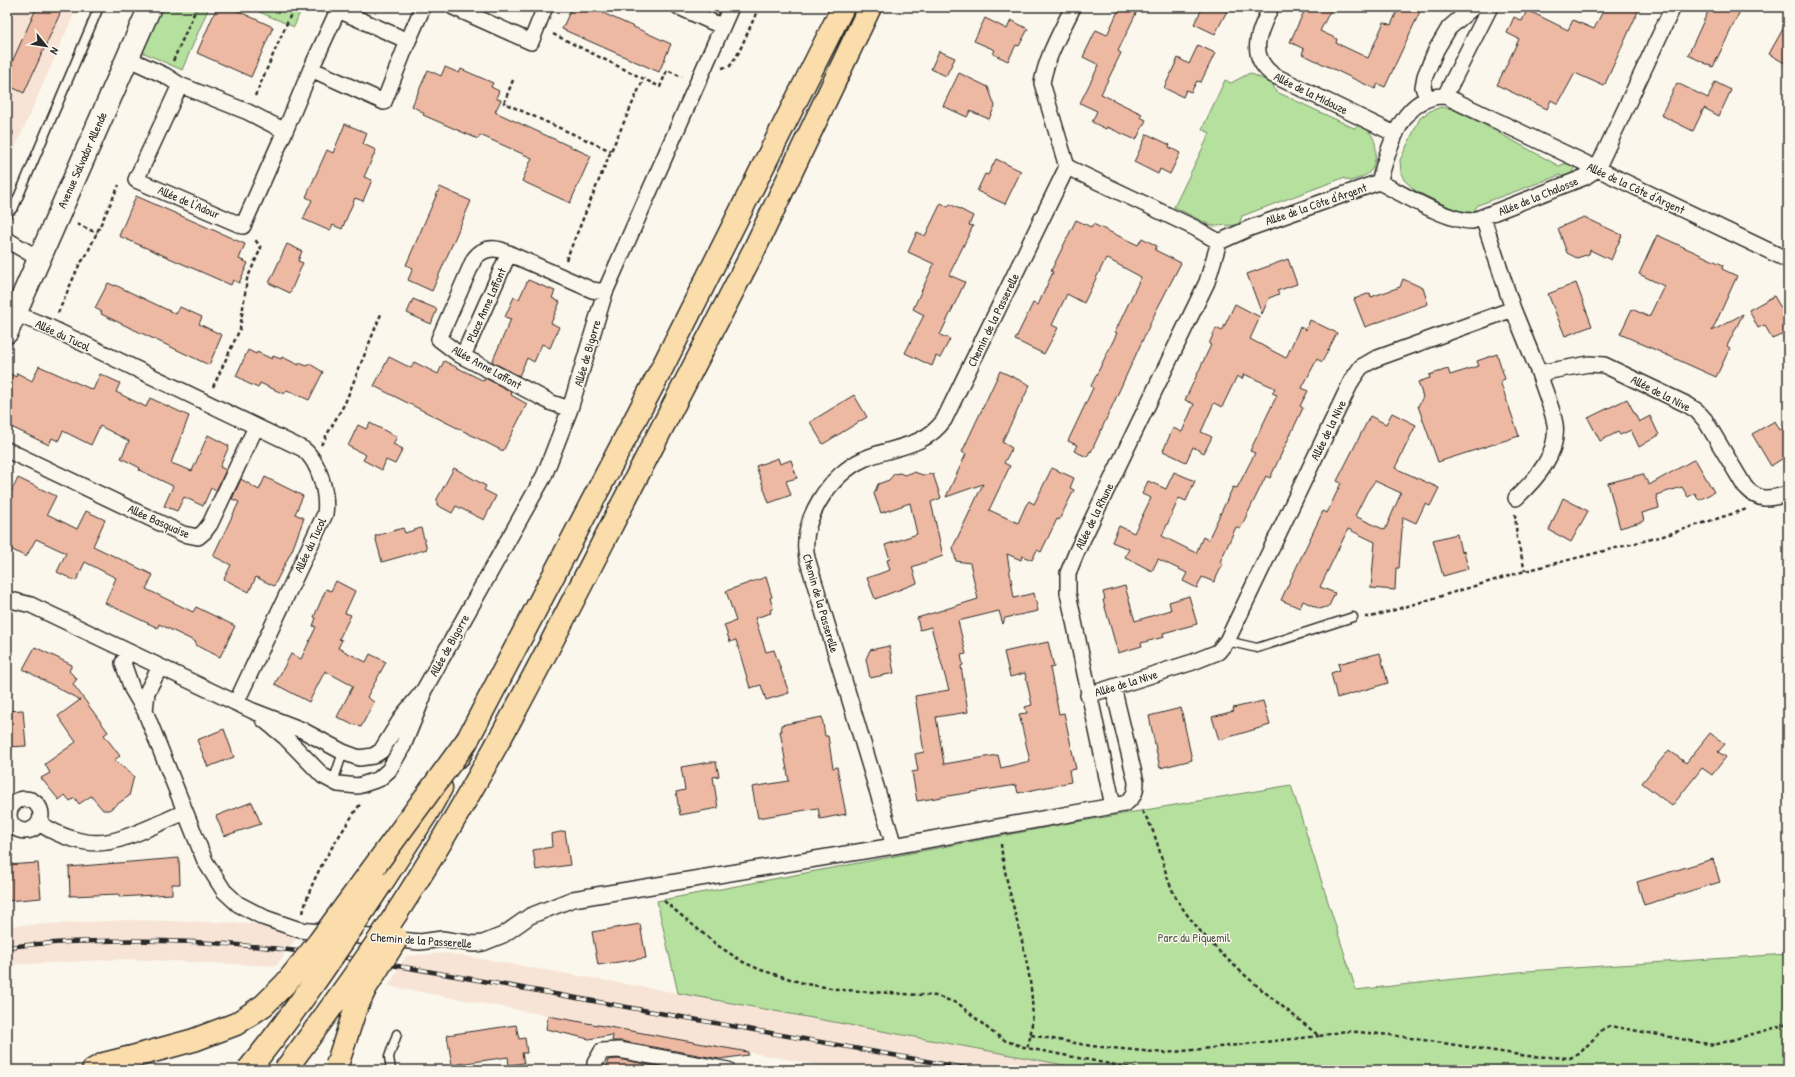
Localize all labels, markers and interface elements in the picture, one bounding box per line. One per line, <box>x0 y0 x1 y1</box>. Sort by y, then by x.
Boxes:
north arrow <box>26 26 66 66</box>
text: N <box>47 45 62 57</box>
street label: Allée de la Midouze <box>1271 68 1351 118</box>
street label: Avenue Salvador Allende <box>53 109 111 211</box>
street label: Allée de la Côte d'Argent <box>1584 158 1688 218</box>
street label: Allée de la Chalosse <box>1496 172 1581 220</box>
street label: Allée de la Côte d'Argent <box>1263 178 1370 229</box>
street label: Allée de l'Adour <box>156 181 223 223</box>
street label: Place Anne Laffont <box>462 264 510 345</box>
street label: Chemin de la Passerelle <box>963 270 1023 370</box>
street label: Allée du Tucol <box>33 315 94 355</box>
street label: Allée de Bigorre <box>569 318 605 388</box>
street label: Allée Anne Laffont <box>449 341 526 394</box>
street label: Allée de la Nive <box>1628 371 1694 415</box>
street label: Allée de la Nive <box>1306 397 1350 463</box>
street label: Allée de la Rhune <box>1071 480 1117 552</box>
street label: Allée Basquaise <box>125 500 193 542</box>
street label: Allée du Tucol <box>290 514 330 575</box>
street label: Chemin de la Passerelle <box>799 552 843 655</box>
street label: Allée de Bigorre <box>425 611 473 679</box>
street label: Allée de la Nive <box>1092 665 1160 701</box>
street label: Chemin de la Passerelle <box>369 928 473 952</box>
park label: Parc du Piquemil <box>1158 929 1231 946</box>

